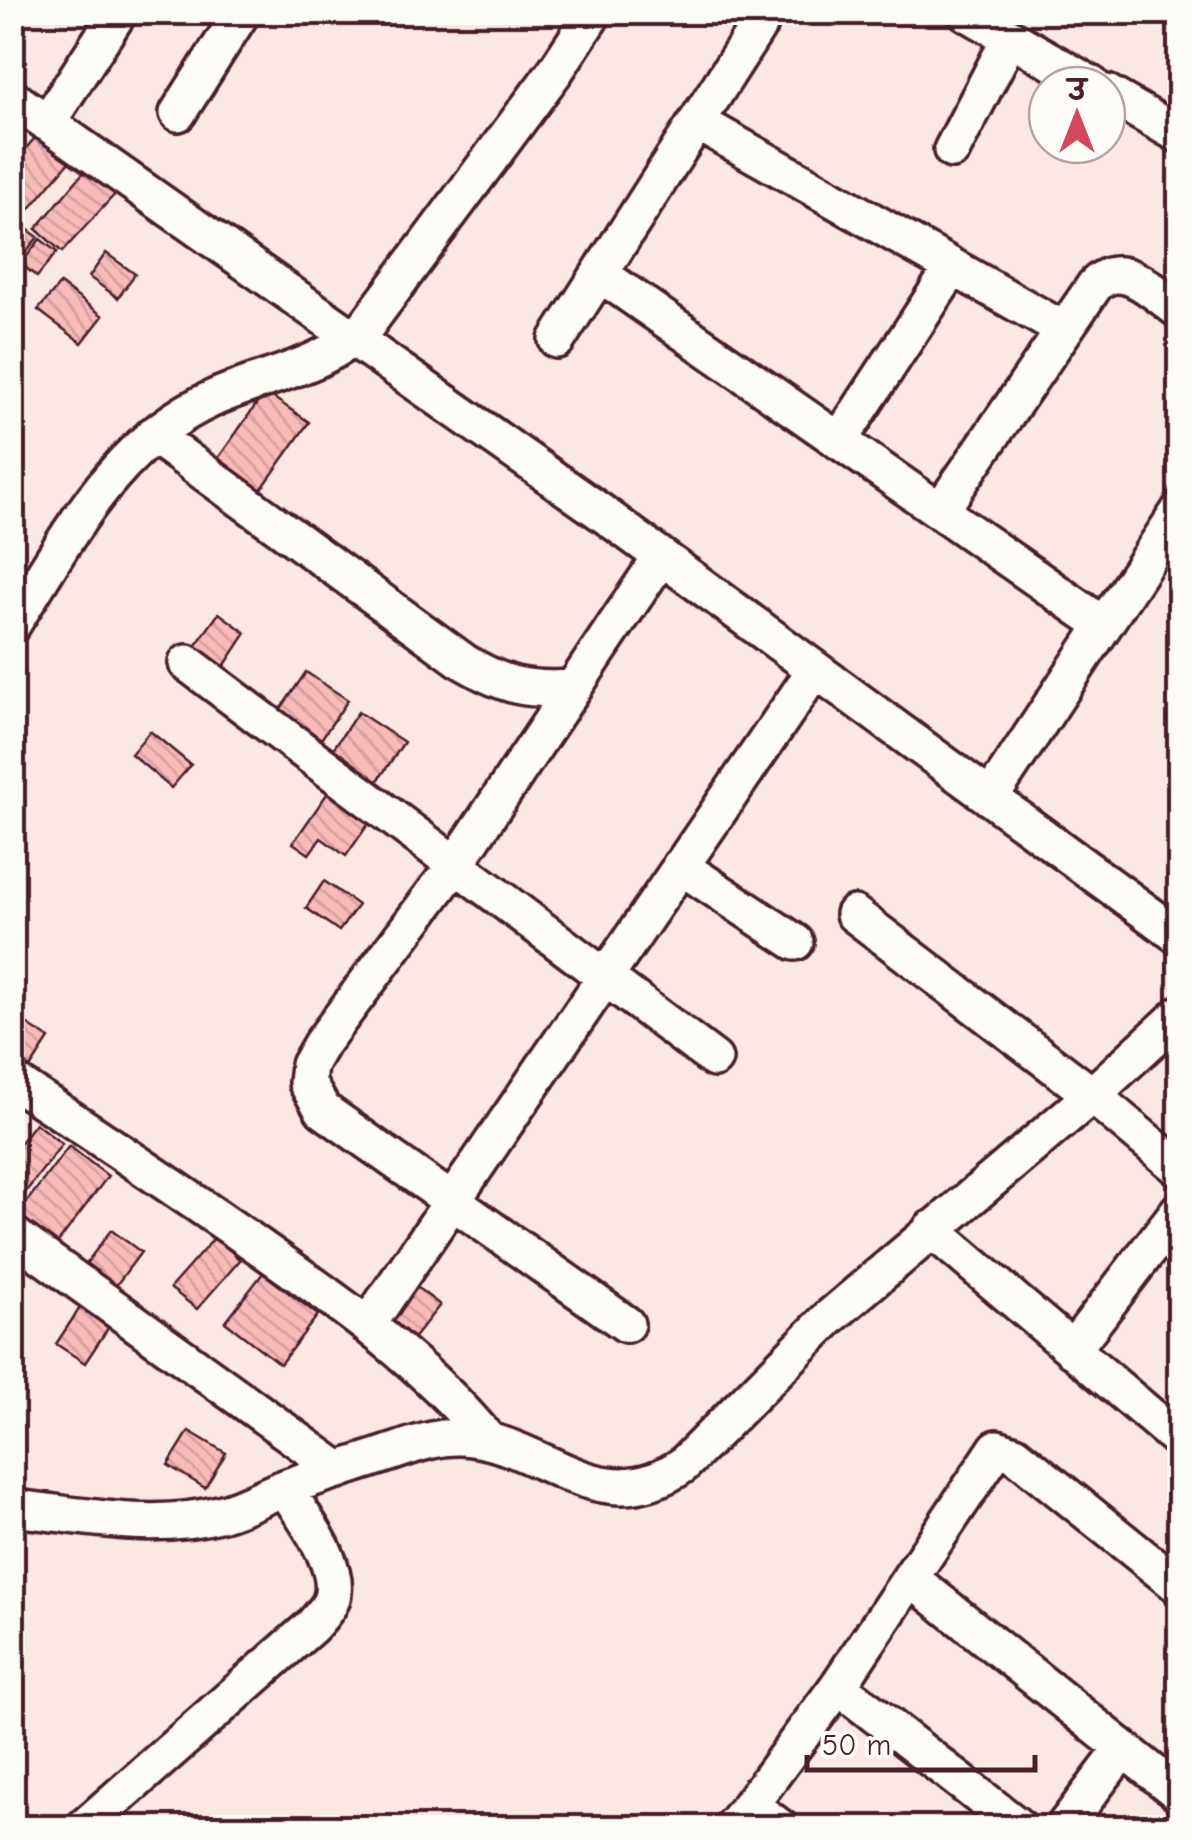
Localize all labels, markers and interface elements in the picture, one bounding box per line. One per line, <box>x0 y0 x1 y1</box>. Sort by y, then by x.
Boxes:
north arrow <box>1027 65 1127 165</box>
text: उ <box>1065 75 1089 107</box>
scale bar <box>807 1710 1034 1772</box>
text: 50 m <box>822 1728 891 1763</box>

